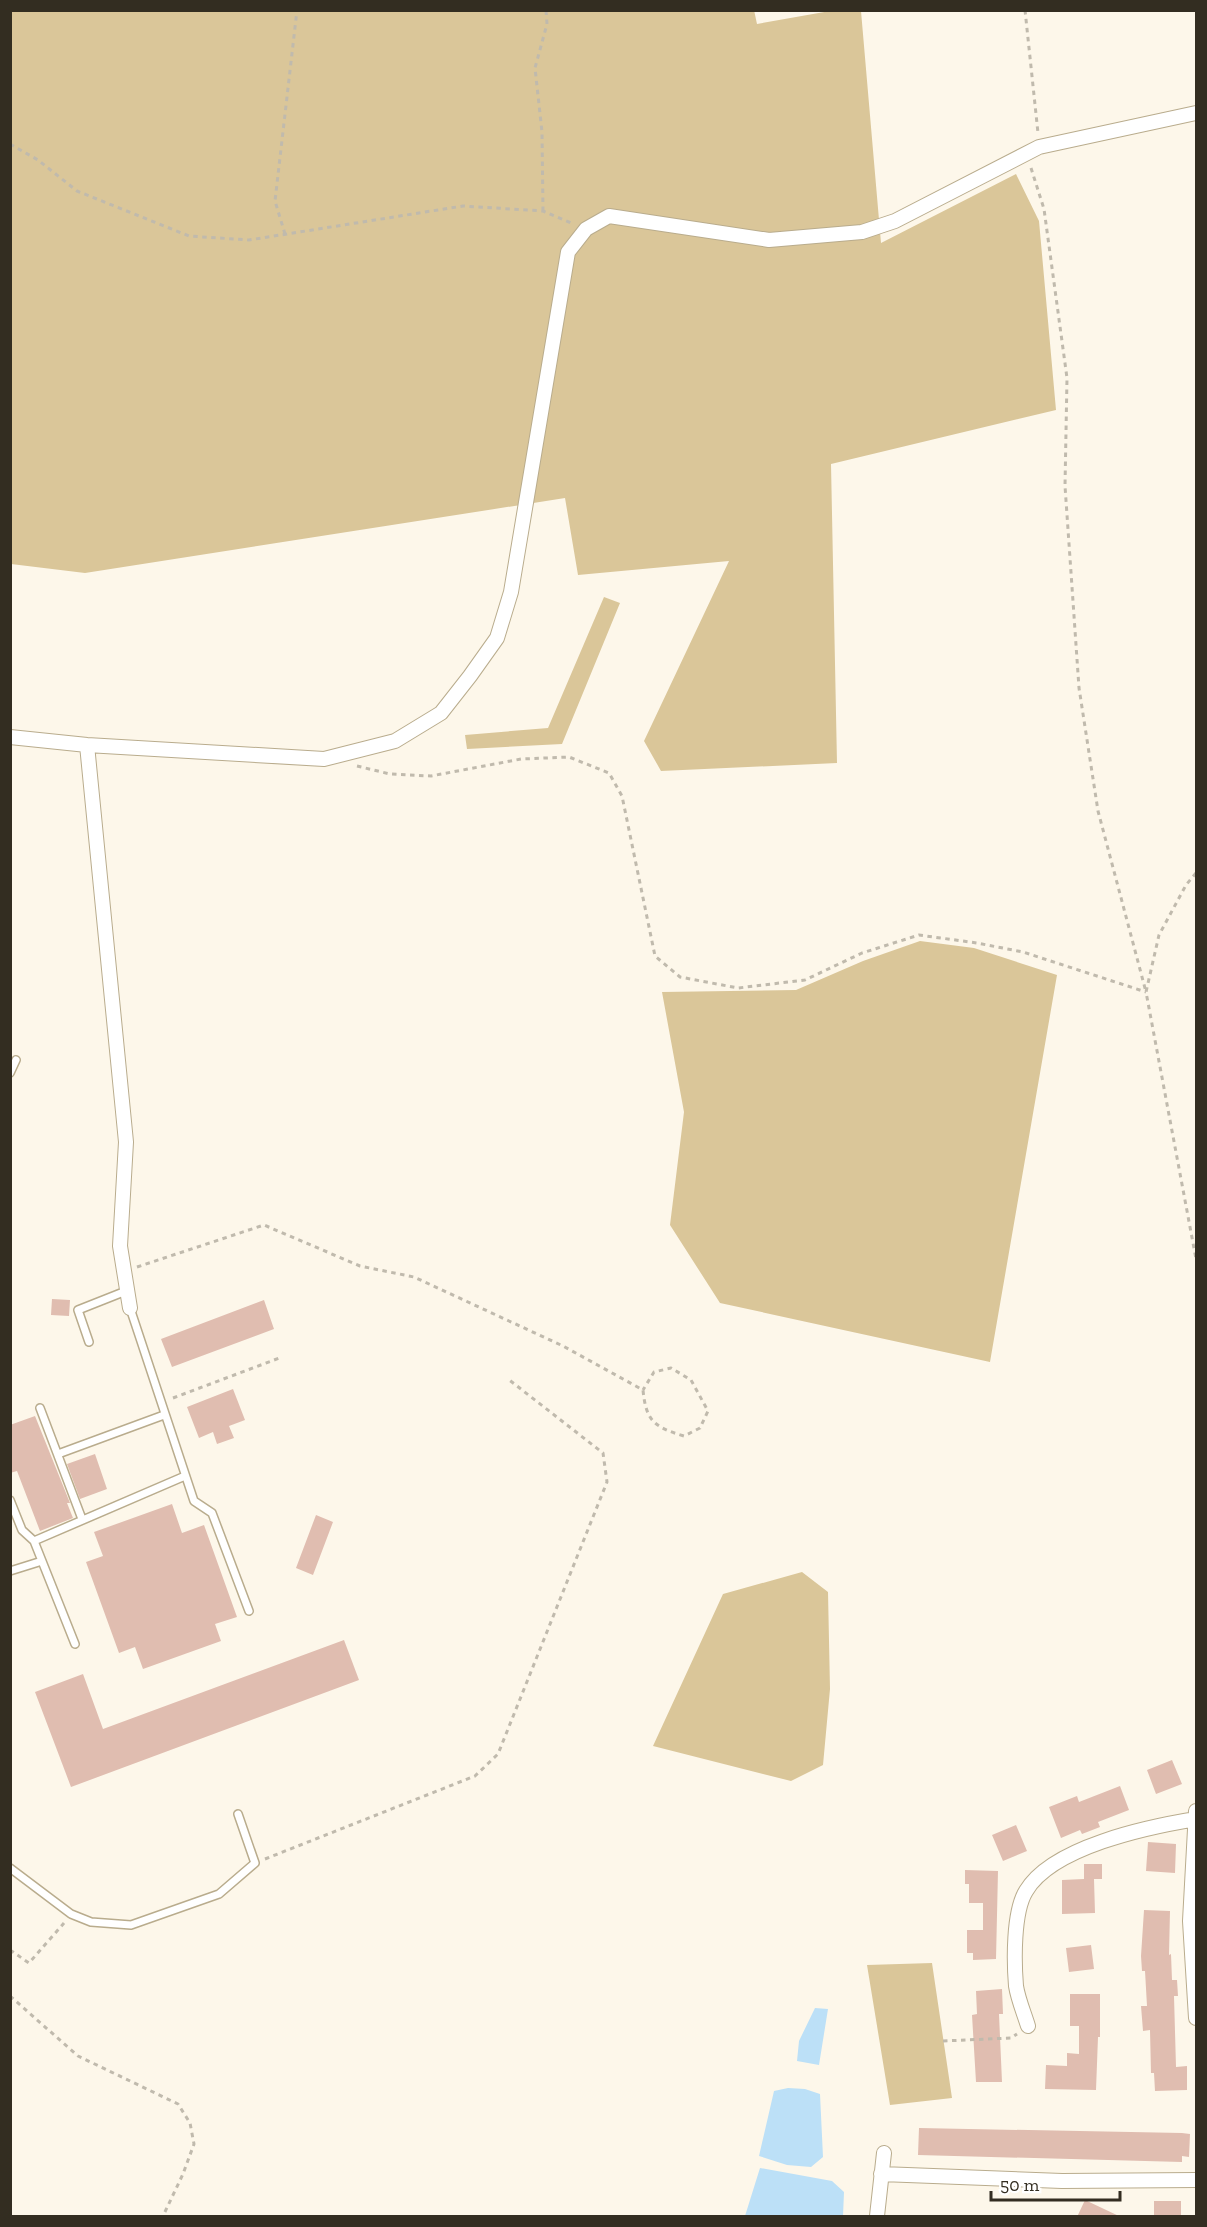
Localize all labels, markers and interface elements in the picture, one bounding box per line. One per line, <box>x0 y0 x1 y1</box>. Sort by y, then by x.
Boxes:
scale bar <box>991 2164 1120 2202</box>
text: 50 m <box>1000 2174 1040 2196</box>

